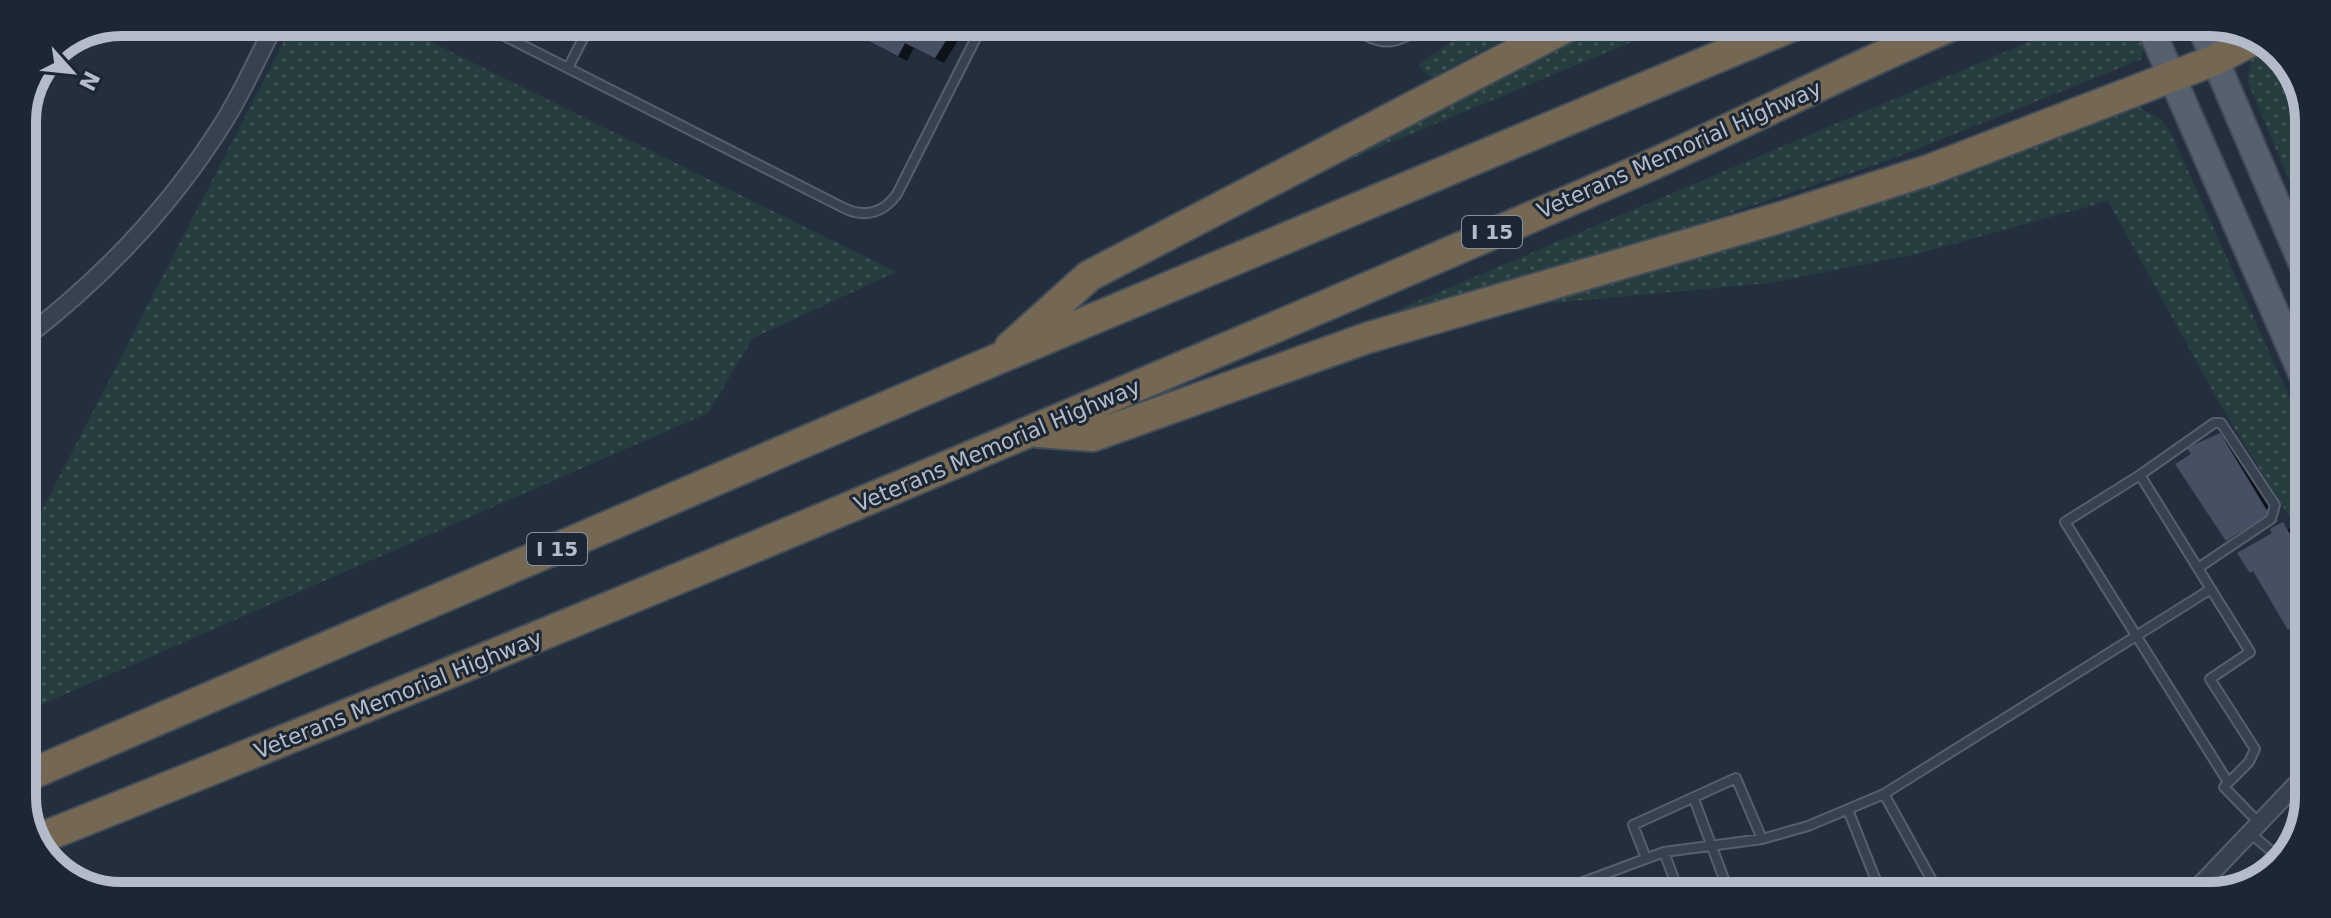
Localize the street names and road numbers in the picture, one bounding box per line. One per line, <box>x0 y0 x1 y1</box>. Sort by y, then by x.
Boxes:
street label: Veterans Memorial Highway <box>1533 75 1825 224</box>
road number: I 15 <box>1462 216 1522 248</box>
street label: Veterans Memorial Highway <box>850 374 1144 517</box>
road number: I 15 <box>527 533 587 565</box>
street label: Veterans Memorial Highway <box>251 625 546 764</box>

